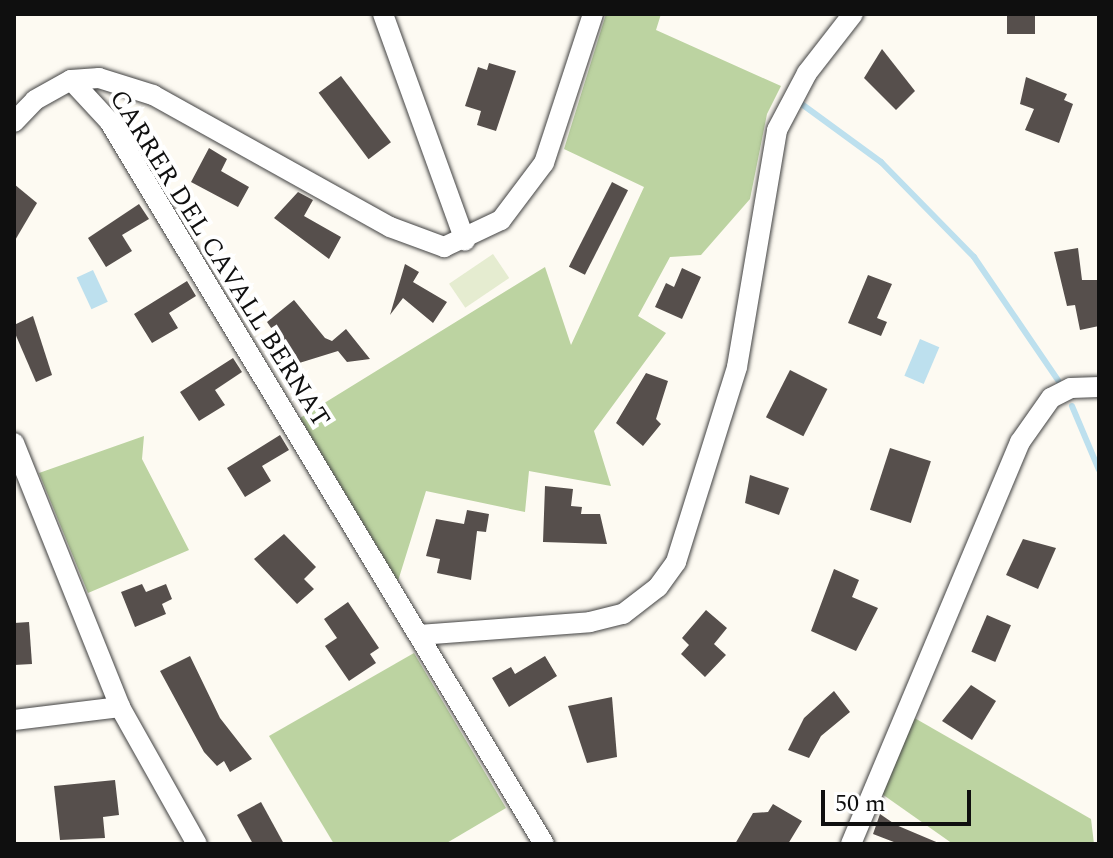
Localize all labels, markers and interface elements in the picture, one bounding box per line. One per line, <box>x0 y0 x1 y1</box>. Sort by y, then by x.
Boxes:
street label: CARRER DEL CAVALL BERNAT <box>102 85 336 433</box>
scale bar <box>825 774 975 824</box>
text: 50 m <box>835 786 886 822</box>

